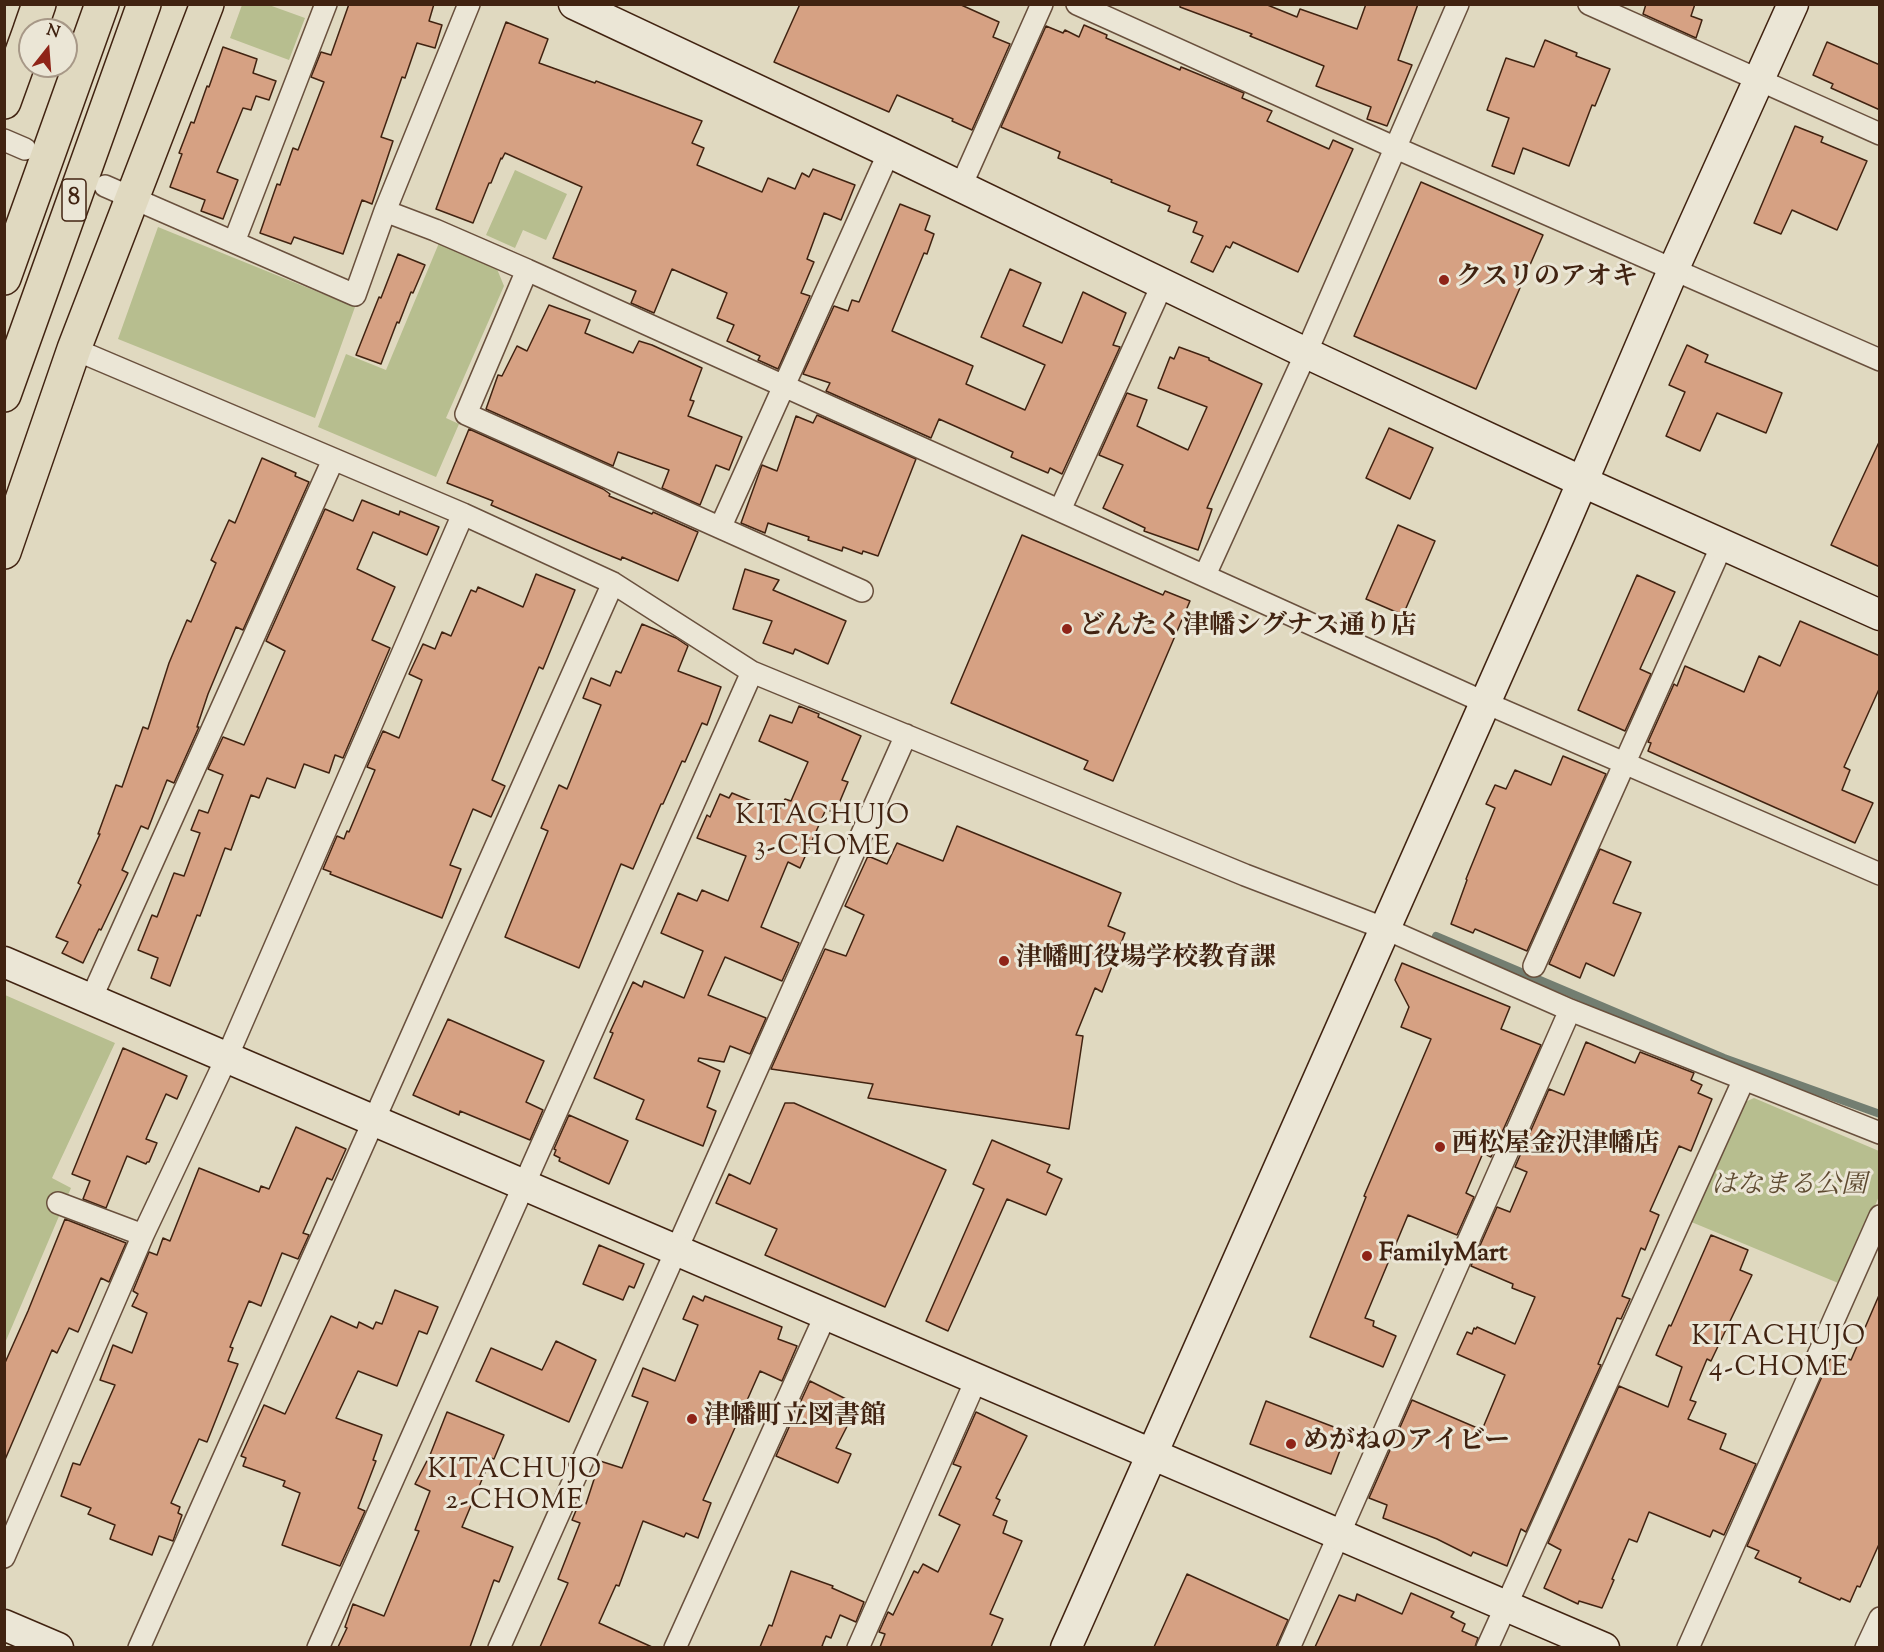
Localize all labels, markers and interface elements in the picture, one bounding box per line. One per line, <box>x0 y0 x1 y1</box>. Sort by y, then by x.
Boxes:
north arrow <box>18 18 78 78</box>
text: N <box>43 19 62 45</box>
road number: 8 <box>62 179 86 221</box>
place label: クスリのアオキ <box>1456 264 1638 296</box>
marker: クスリのアオキ <box>1437 273 1451 287</box>
place label: どんたく津幡シグナス通り店 <box>1079 613 1417 645</box>
marker: どんたく津幡シグナス通り店 <box>1060 622 1074 636</box>
district label: KITACHUJO 3-CHOME <box>735 802 911 865</box>
place label: 津幡町役場学校教育課 <box>1016 945 1276 977</box>
marker: 津幡町役場学校教育課 <box>997 954 1011 968</box>
place label: 西松屋金沢津幡店 <box>1452 1131 1660 1163</box>
marker: 西松屋金沢津幡店 <box>1433 1140 1447 1154</box>
park label: はなまる公園 <box>1711 1172 1867 1204</box>
place label: FamilyMart <box>1379 1240 1508 1272</box>
marker: FamilyMart <box>1360 1249 1374 1263</box>
district label: KITACHUJO 4-CHOME <box>1691 1323 1867 1386</box>
place label: 津幡町立図書館 <box>704 1403 886 1435</box>
marker: 津幡町立図書館 <box>685 1412 699 1426</box>
place label: めがねのアイビー <box>1303 1428 1510 1460</box>
marker: めがねのアイビー <box>1284 1437 1298 1451</box>
district label: KITACHUJO 2-CHOME <box>427 1456 603 1519</box>

